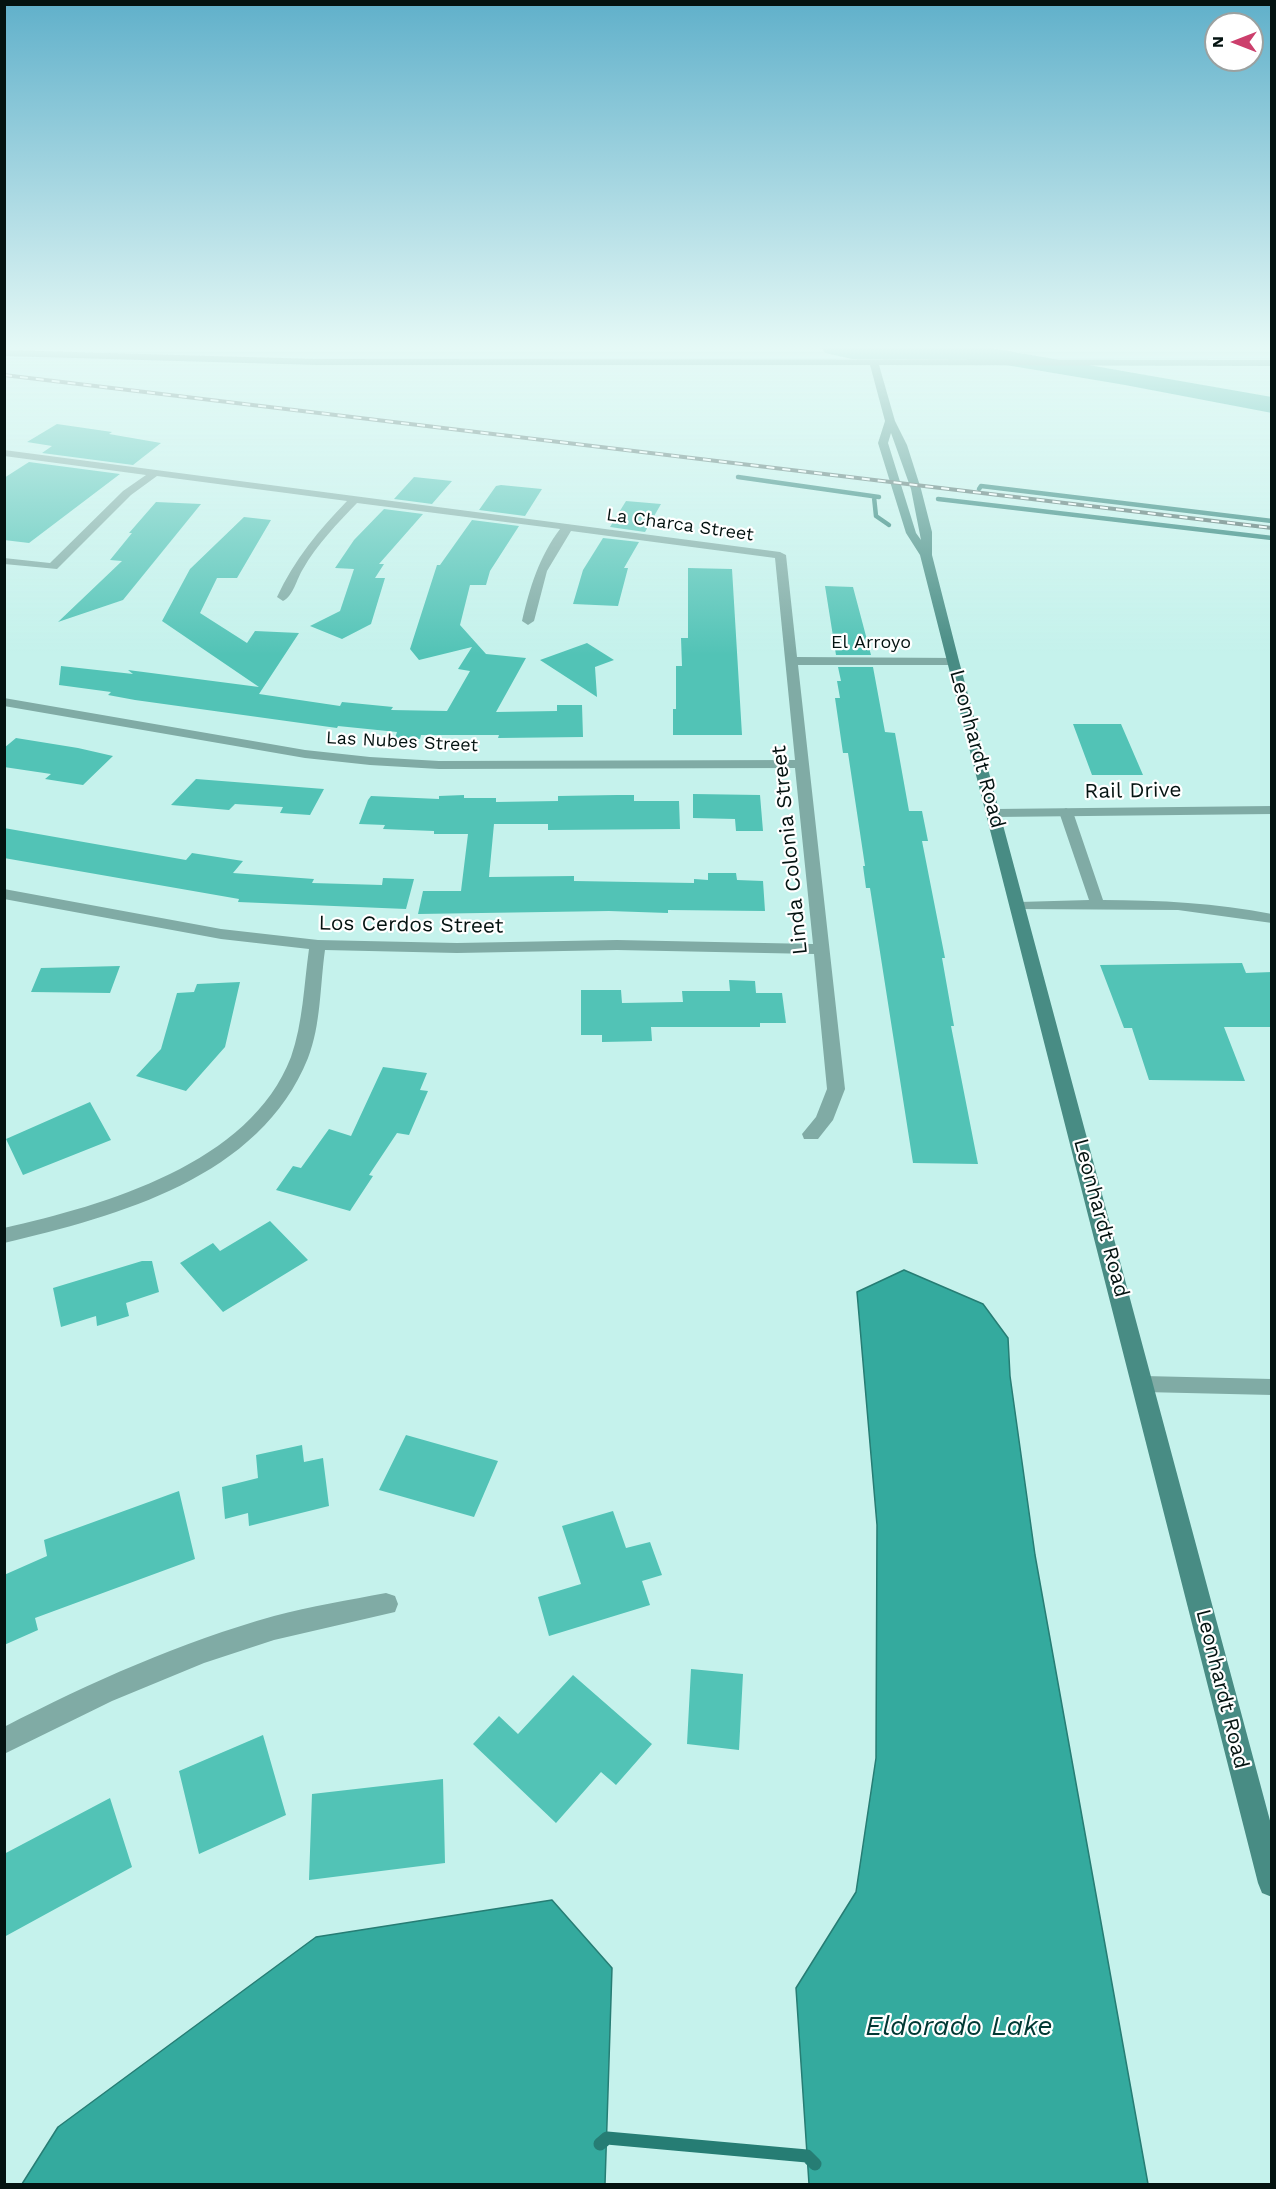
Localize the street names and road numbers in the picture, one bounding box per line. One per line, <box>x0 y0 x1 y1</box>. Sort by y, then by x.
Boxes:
street label: La Charca Street <box>605 504 755 546</box>
street label: El Arroyo <box>831 632 911 654</box>
street label: Leonhardt Road <box>944 667 1010 831</box>
street label: Las Nubes Street <box>325 727 479 757</box>
street label: Linda Colonia Street <box>766 744 814 956</box>
street label: Rail Drive <box>1084 778 1182 804</box>
street label: Los Cerdos Street <box>318 911 504 939</box>
street label: Leonhardt Road <box>1068 1136 1134 1300</box>
street label: Leonhardt Road <box>1190 1607 1254 1771</box>

